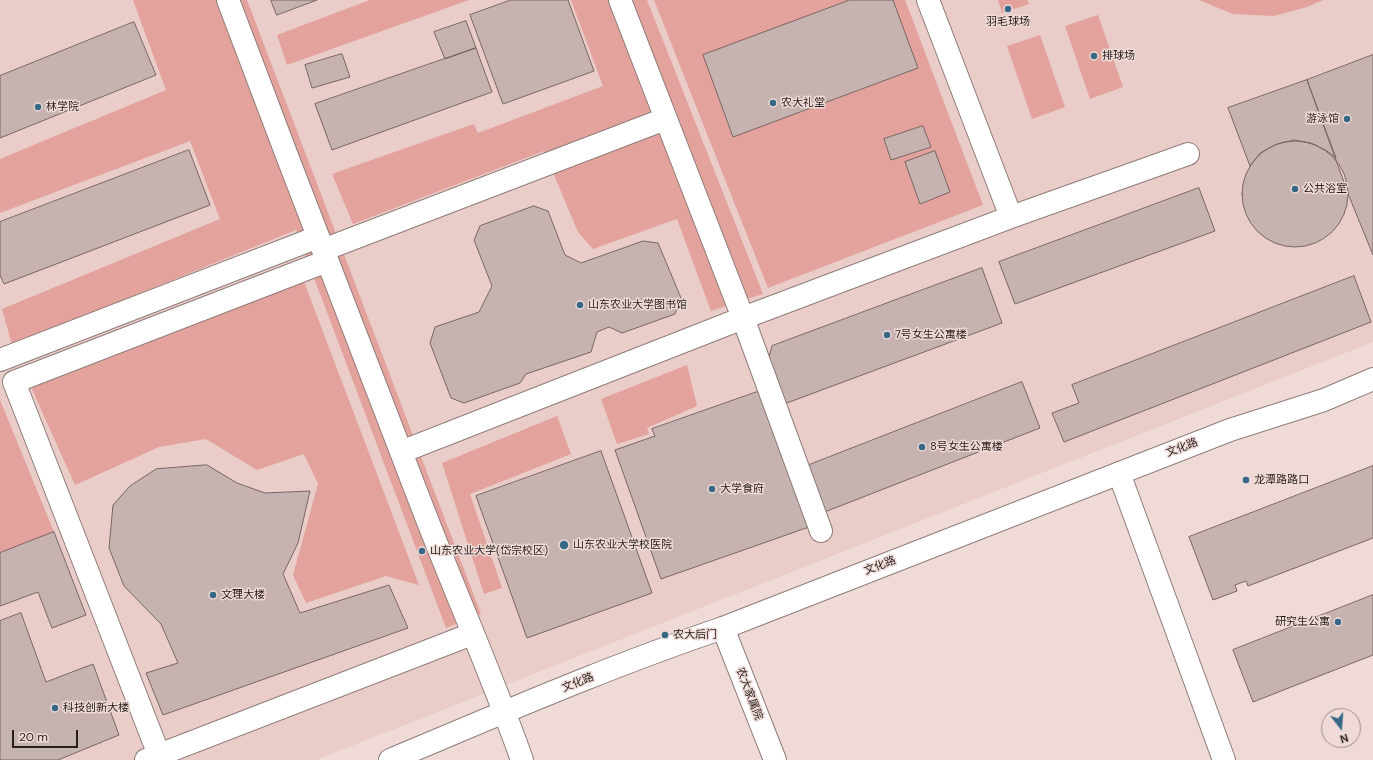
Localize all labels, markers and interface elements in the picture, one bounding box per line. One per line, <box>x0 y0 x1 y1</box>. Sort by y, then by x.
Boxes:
marker: 羽毛球场 <box>1003 4 1013 14</box>
place label: 羽毛球场 <box>986 15 1030 29</box>
place label: 排球场 <box>1102 49 1135 63</box>
marker: 排球场 <box>1089 51 1099 61</box>
place label: 农大礼堂 <box>781 96 825 110</box>
marker: 农大礼堂 <box>768 98 778 108</box>
place label: 林学院 <box>46 100 79 114</box>
marker: 林学院 <box>33 102 43 112</box>
place label: 游泳馆 <box>1306 112 1339 126</box>
marker: 游泳馆 <box>1342 114 1352 124</box>
place label: 公共浴室 <box>1303 182 1347 196</box>
marker: 公共浴室 <box>1290 184 1300 194</box>
place label: 山东农业大学图书馆 <box>588 298 687 312</box>
marker: 山东农业大学图书馆 <box>575 300 585 310</box>
place label: 7号女生公寓楼 <box>895 328 967 342</box>
marker: 7号女生公寓楼 <box>882 330 892 340</box>
street label: 文化路 <box>1164 436 1200 460</box>
place label: 8号女生公寓楼 <box>930 440 1003 454</box>
marker: 8号女生公寓楼 <box>917 442 927 452</box>
place label: 龙潭路路口 <box>1254 473 1309 487</box>
marker: 龙潭路路口 <box>1241 475 1251 485</box>
place label: 大学食府 <box>720 482 764 496</box>
marker: 大学食府 <box>707 484 717 494</box>
place label: 山东农业大学校医院 <box>573 538 672 552</box>
marker: 山东农业大学校医院 <box>558 539 570 551</box>
place label: 山东农业大学(岱宗校区) <box>430 544 548 558</box>
marker: 山东农业大学(岱宗校区) <box>417 546 427 556</box>
street label: 文化路 <box>862 554 898 578</box>
place label: 文理大楼 <box>221 588 265 602</box>
marker: 文理大楼 <box>208 590 218 600</box>
place label: 研究生公寓 <box>1275 615 1330 629</box>
marker: 研究生公寓 <box>1333 617 1343 627</box>
place label: 农大后门 <box>673 628 717 642</box>
marker: 农大后门 <box>660 630 670 640</box>
street label: 农大家属院 <box>733 666 765 722</box>
street label: 文化路 <box>560 671 596 695</box>
place label: 科技创新大楼 <box>63 701 129 715</box>
marker: 科技创新大楼 <box>50 703 60 713</box>
north arrow <box>1321 708 1361 748</box>
scale bar <box>14 722 80 748</box>
text: 20 m <box>19 729 48 745</box>
text: N <box>1338 731 1350 746</box>

